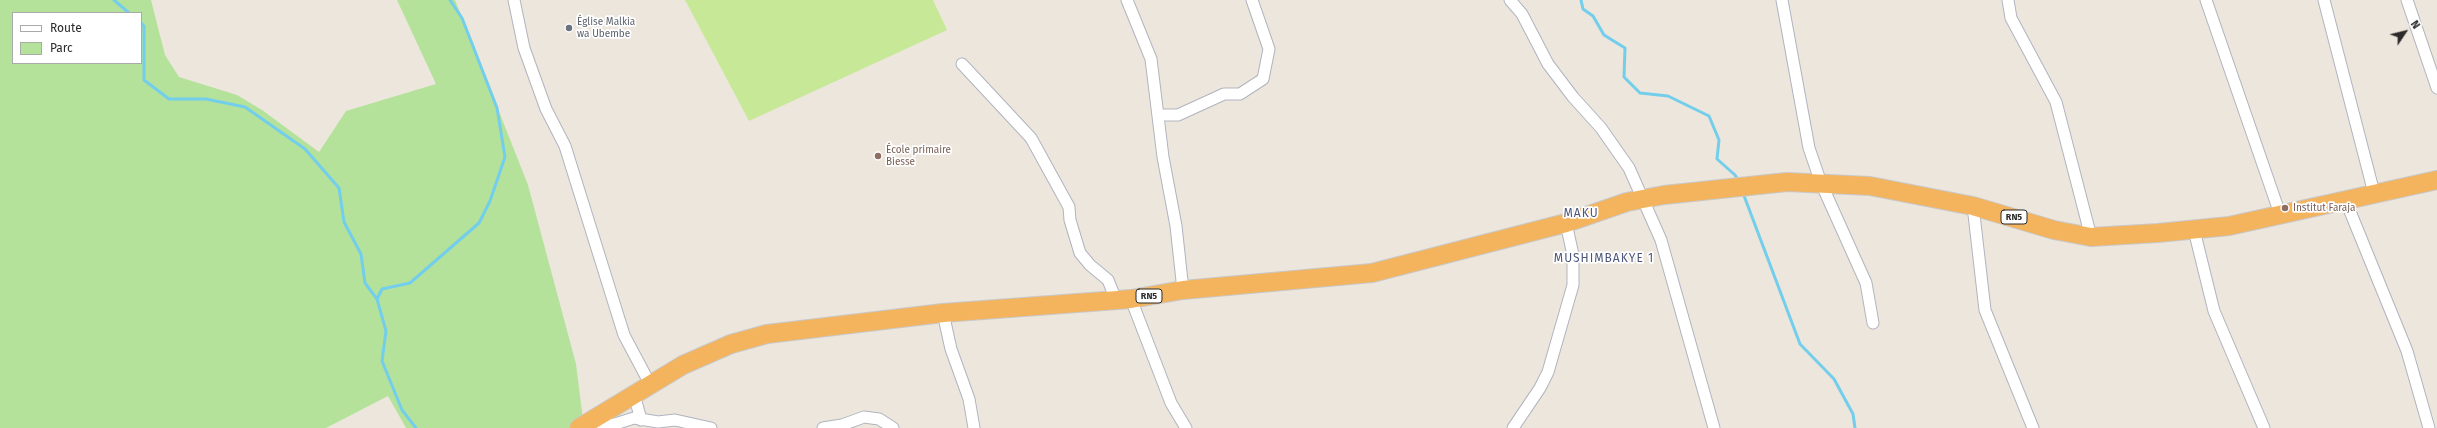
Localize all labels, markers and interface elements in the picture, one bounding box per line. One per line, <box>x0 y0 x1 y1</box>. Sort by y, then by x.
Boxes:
legend <box>12 12 142 64</box>
north arrow <box>2385 12 2425 52</box>
place label: Église Malkia wa Ubembe <box>577 16 635 40</box>
text: N <box>2408 18 2423 32</box>
text: Route <box>50 21 82 35</box>
marker: Église Malkia wa Ubembe <box>564 23 574 33</box>
text: Parc <box>50 41 73 55</box>
place label: École primaire Biesse <box>886 144 951 168</box>
marker: École primaire Biesse <box>873 151 883 161</box>
place label: Institut Faraja <box>2293 202 2355 214</box>
marker: Institut Faraja <box>2280 203 2290 213</box>
district label: MAKU <box>1563 207 1599 221</box>
road number: RN5 <box>2001 210 2027 224</box>
district label: MUSHIMBAKYE 1 <box>1554 252 1654 266</box>
road number: RN5 <box>1136 289 1162 303</box>

